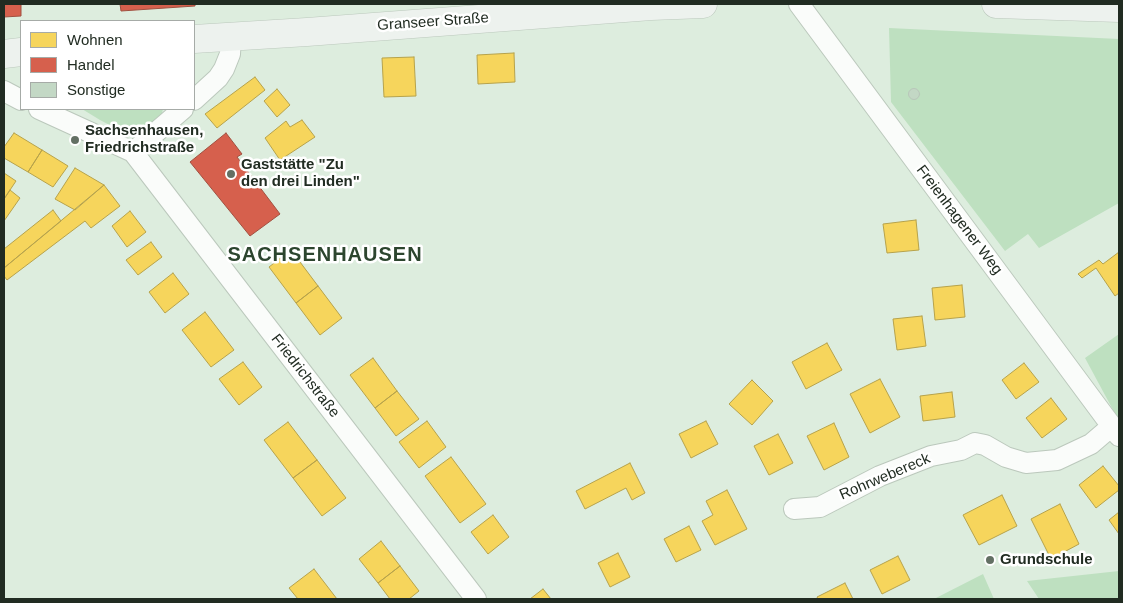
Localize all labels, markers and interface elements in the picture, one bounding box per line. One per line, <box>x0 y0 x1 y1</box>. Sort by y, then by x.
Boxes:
street label: Granseer Straße <box>377 9 489 35</box>
legend <box>20 20 195 110</box>
text: Wohnen <box>67 31 123 48</box>
text: Handel <box>67 56 115 73</box>
text: Sonstige <box>67 81 125 98</box>
place label: Sachsenhausen, Friedrichstraße <box>85 122 203 157</box>
marker: Sachsenhausen, Friedrichstraße <box>69 134 81 146</box>
place label: Gaststätte "Zu den drei Linden" <box>241 156 360 191</box>
street label: Freienhagener Weg <box>912 162 1006 278</box>
marker: Gaststätte "Zu den drei Linden" <box>225 168 237 180</box>
district label: SACHSENHAUSEN <box>226 243 424 267</box>
street label: Friedrichstraße <box>267 331 343 421</box>
street label: Rohrwebereck <box>837 450 933 504</box>
place label: Grundschule <box>1000 551 1093 569</box>
marker: Grundschule <box>984 554 996 566</box>

